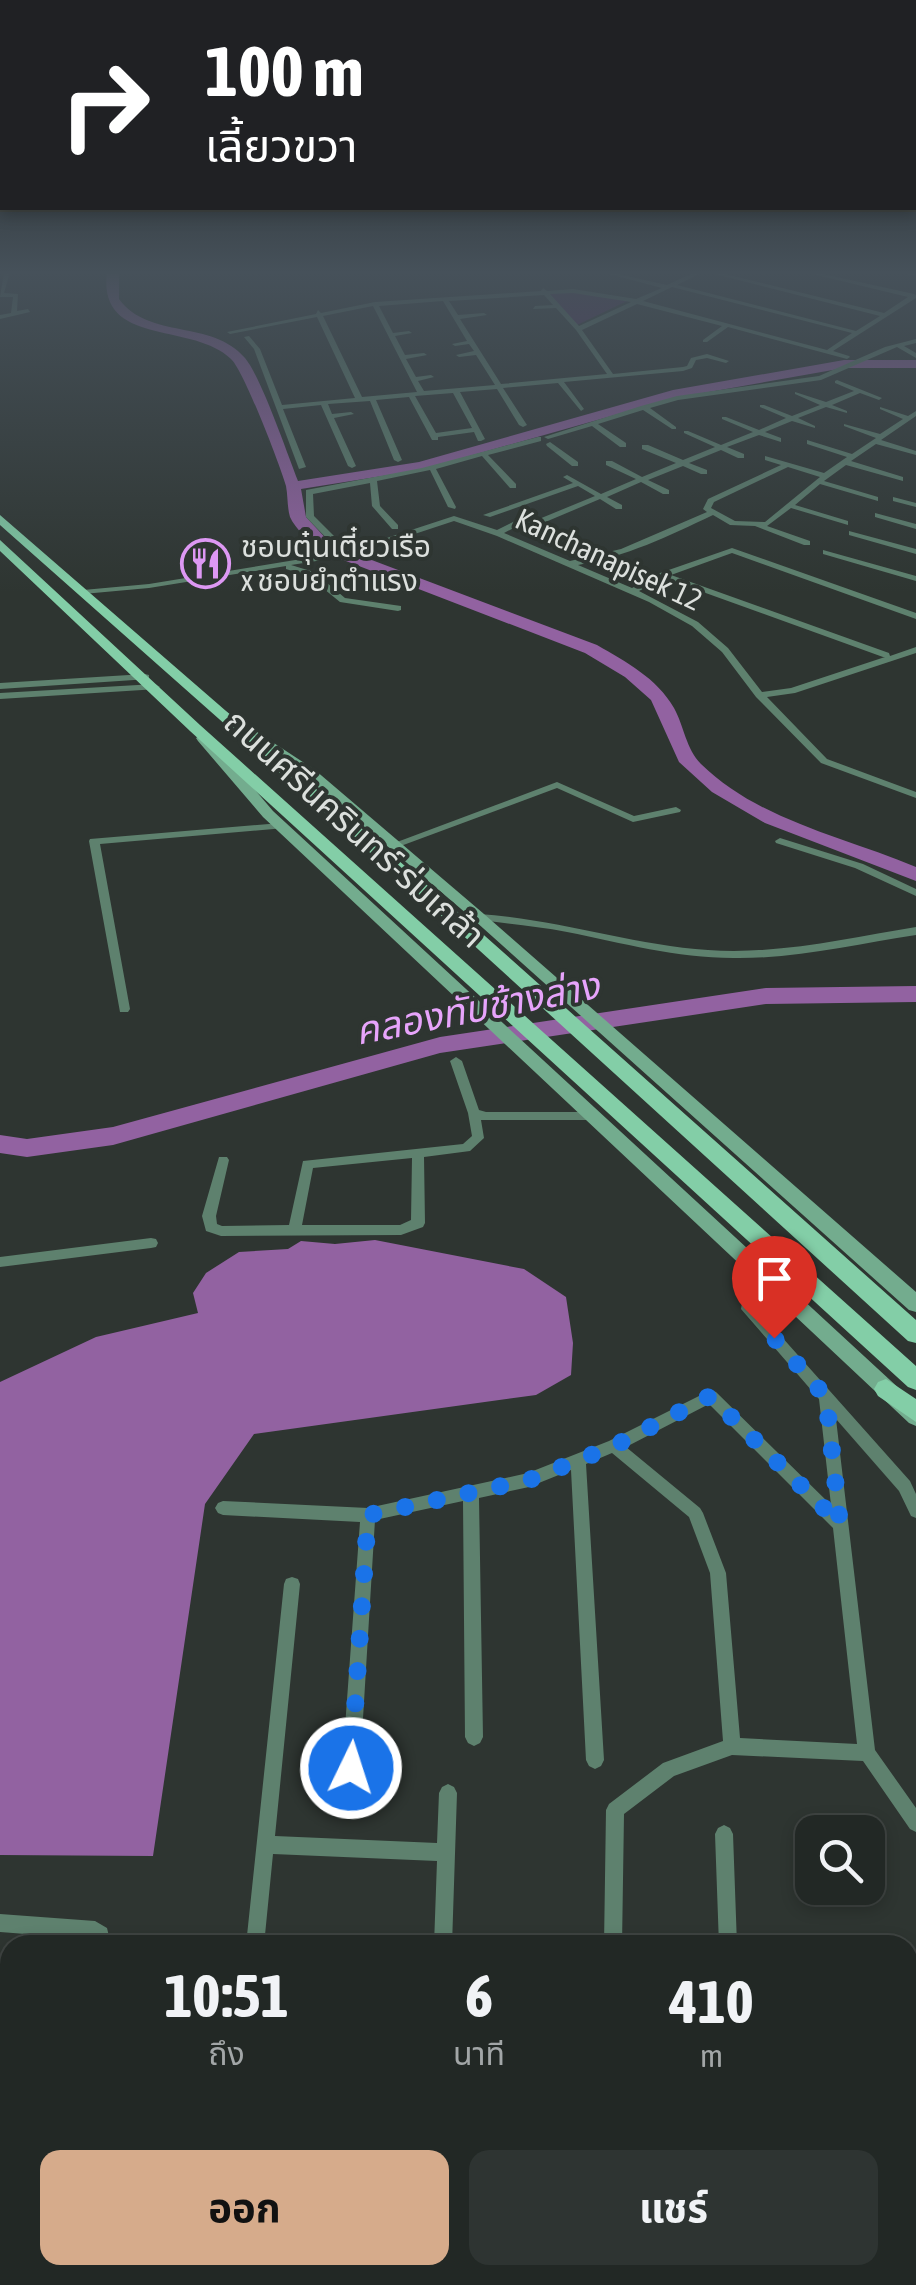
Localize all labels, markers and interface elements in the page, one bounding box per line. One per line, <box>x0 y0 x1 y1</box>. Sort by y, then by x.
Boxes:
text: 100 m <box>205 31 364 111</box>
icon: right <box>40 40 170 170</box>
text: เลี้ยวขวา <box>205 120 357 172</box>
street label: Kanchanapisek 12 <box>510 501 708 617</box>
place label: ชอบตุ๋นเตี๋ยวเรือ x ชอบยำตำแรง <box>241 526 431 597</box>
restaurant icon: ชอบตุ๋นเตี๋ยวเรือ x ชอบยำตำแรง <box>180 537 232 589</box>
street label: ถนนศรีนครินทร์-ร่มเกล้า <box>217 701 493 955</box>
water label: คลองทับช้างล่าง <box>351 963 604 1053</box>
pin <box>732 1236 817 1339</box>
icon: arrive <box>747 1251 802 1306</box>
position arrow <box>299 1716 403 1820</box>
map controls <box>795 1815 885 1905</box>
button: search <box>795 1815 885 1905</box>
text: 10:51 <box>164 1961 289 2030</box>
text: 6 <box>465 1961 493 2030</box>
text: 410 <box>669 1967 754 2036</box>
text: ถึง <box>208 2035 245 2072</box>
text: นาที <box>453 2035 505 2072</box>
text: m <box>700 2037 723 2074</box>
button: ออก <box>40 2150 449 2265</box>
button: แชร์ <box>469 2150 878 2265</box>

